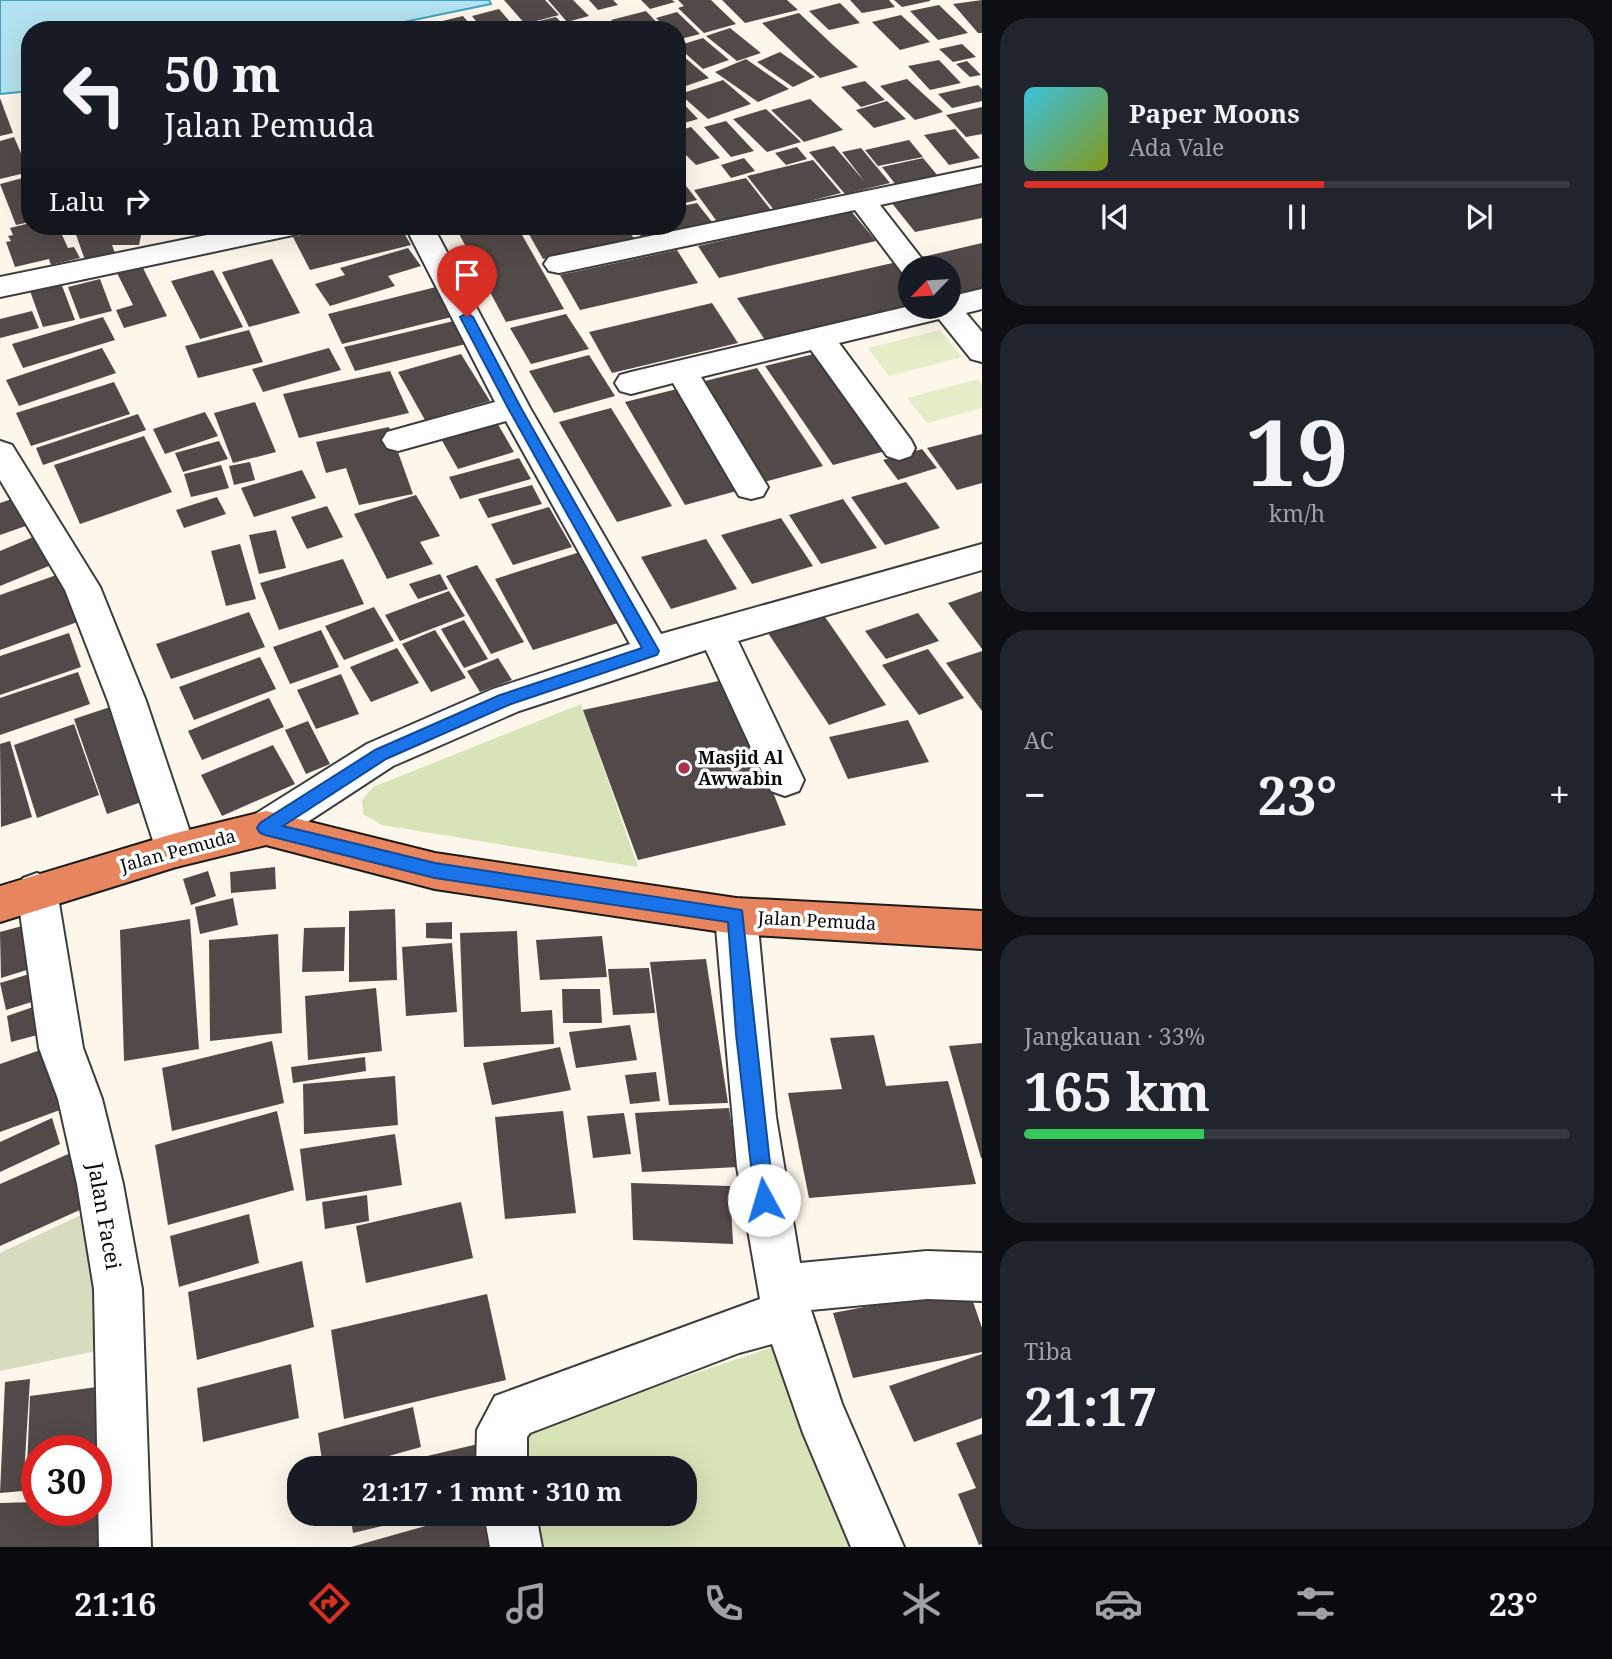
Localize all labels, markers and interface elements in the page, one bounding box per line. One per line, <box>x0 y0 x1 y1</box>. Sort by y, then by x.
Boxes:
text: 50 m <box>164 40 280 106</box>
icon: left <box>49 49 140 140</box>
text: Paper Moons <box>1129 95 1300 131</box>
text: Jalan Pemuda <box>164 103 375 146</box>
text: Ada Vale <box>1129 131 1224 163</box>
icon: right <box>118 182 156 220</box>
text: Lalu <box>49 183 104 219</box>
icon: previous <box>1096 198 1134 236</box>
icon: pause <box>1278 198 1316 236</box>
icon: next <box>1460 198 1498 236</box>
pin <box>437 245 497 317</box>
icon: arrive <box>448 256 486 294</box>
north arrow <box>898 256 961 318</box>
map controls <box>898 256 961 319</box>
text: 19 <box>1246 389 1348 513</box>
text: km/h <box>1269 497 1325 529</box>
text: AC <box>1024 724 1054 756</box>
place label: Masjid Al Awwabin <box>698 745 784 790</box>
text: 23° <box>1258 759 1337 830</box>
marker: Masjid Al Awwabin <box>676 760 692 776</box>
text: − <box>1024 768 1046 820</box>
text: + <box>1549 768 1570 820</box>
street label: Jalan Pemuda <box>116 823 238 877</box>
street label: Jalan Pemuda <box>756 905 877 935</box>
text: Jangkauan · 33% <box>1024 1020 1205 1052</box>
text: 165 km <box>1024 1055 1210 1126</box>
street label: Jalan Facei <box>82 1159 128 1272</box>
position arrow <box>727 1163 801 1237</box>
text: Tiba <box>1024 1335 1073 1367</box>
text: 21:17 <box>1024 1370 1157 1441</box>
speed limit sign: 30 <box>21 1435 112 1526</box>
text: 21:17 · 1 mnt · 310 m <box>362 1473 622 1509</box>
icon: directions <box>305 1579 354 1628</box>
icon: music <box>502 1579 551 1628</box>
icon: phone <box>699 1579 748 1628</box>
icon: climate <box>897 1579 946 1628</box>
icon: car <box>1094 1579 1143 1628</box>
icon: filters <box>1291 1579 1340 1628</box>
text: 21:16 <box>74 1582 156 1625</box>
text: 23° <box>1489 1582 1538 1625</box>

